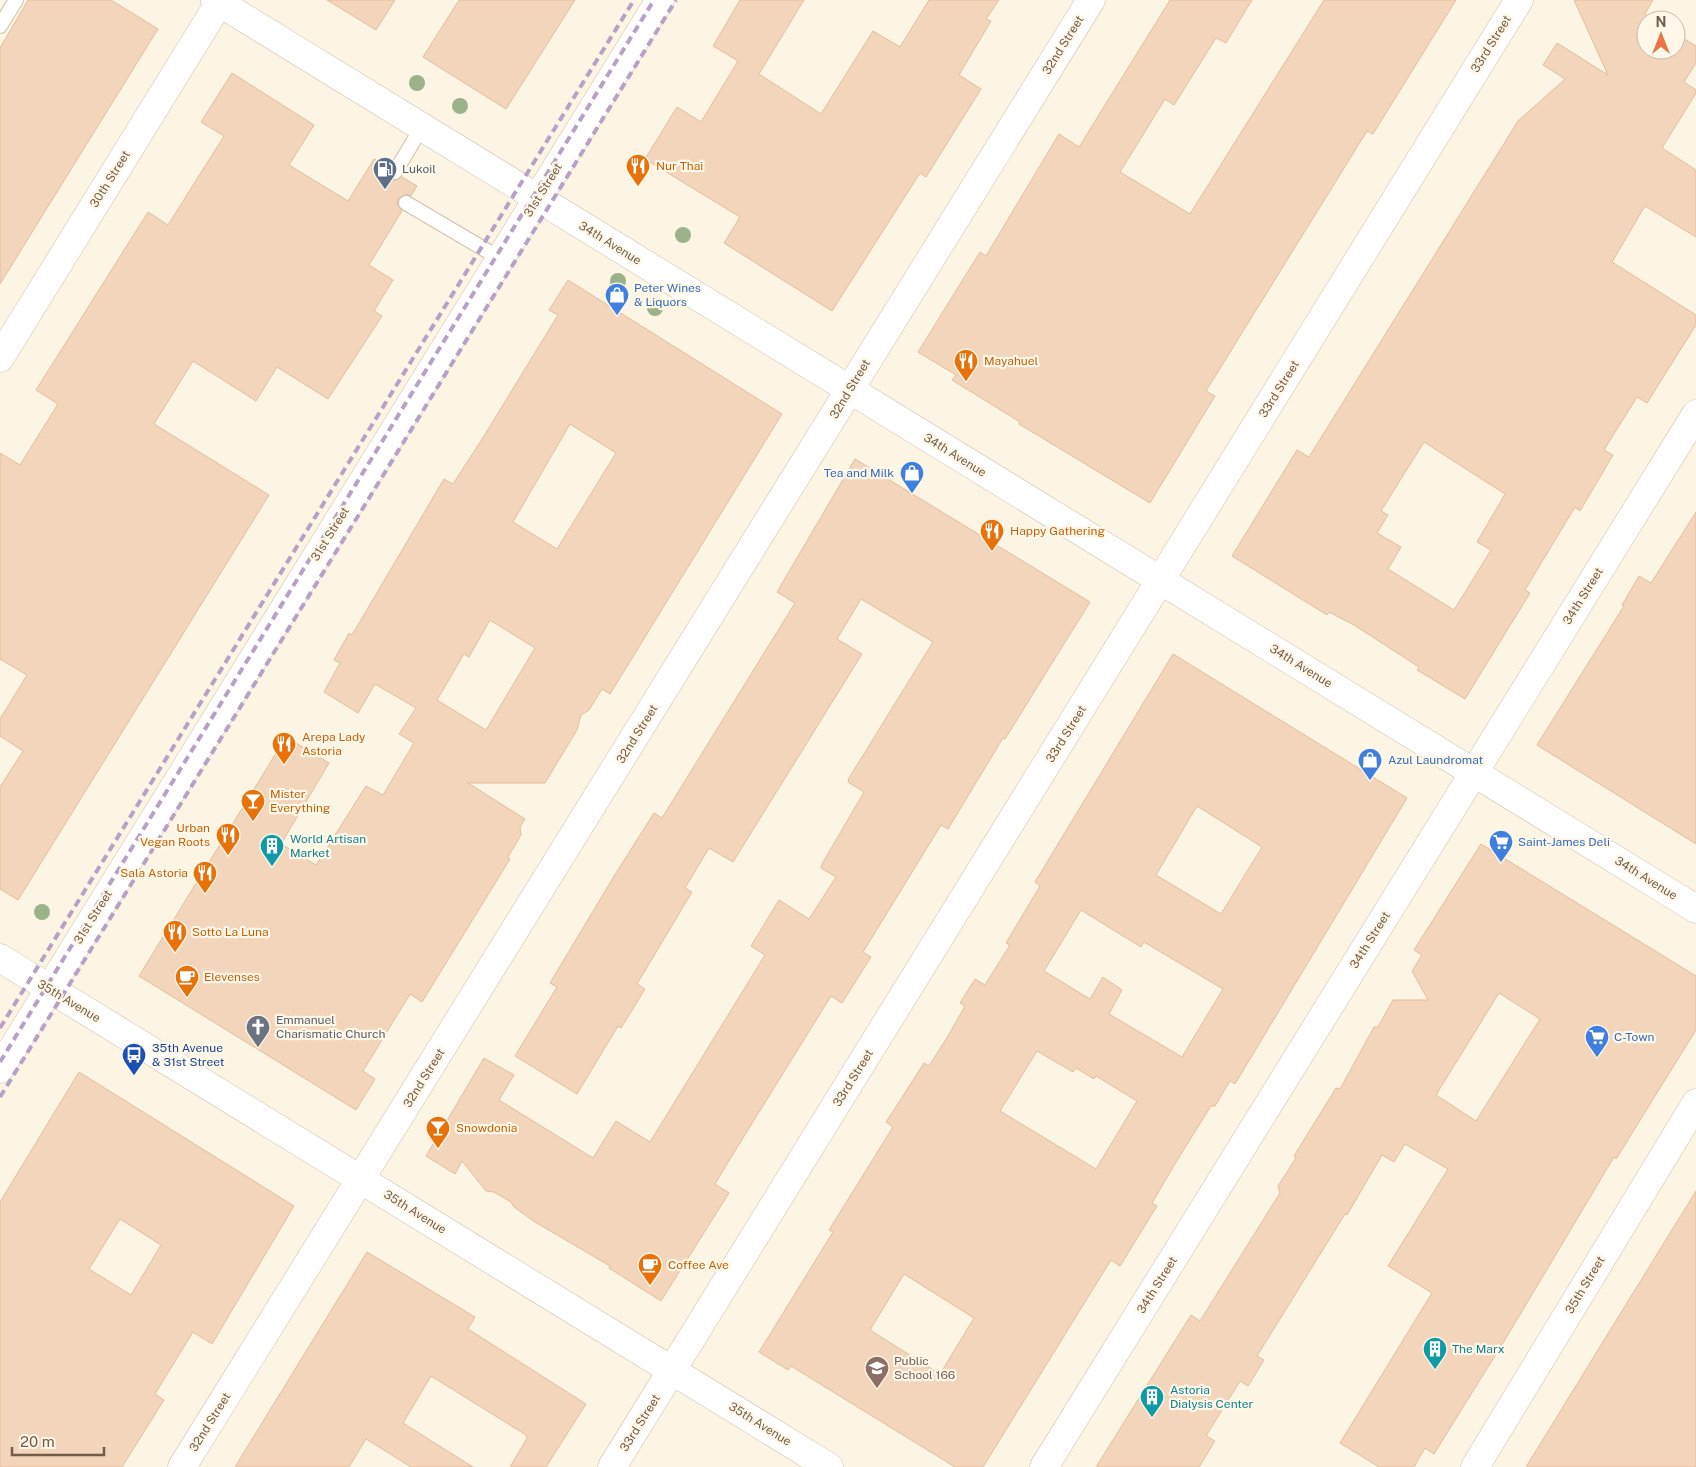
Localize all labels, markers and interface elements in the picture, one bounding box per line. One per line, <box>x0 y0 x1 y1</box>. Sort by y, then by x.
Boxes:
north arrow <box>1636 10 1686 60</box>
street label: 32nd Street <box>1039 13 1087 77</box>
street label: 33rd Street <box>1468 13 1514 75</box>
text: N <box>1656 14 1666 30</box>
street label: 30th Street <box>87 148 133 210</box>
restaurant icon: Nur Thai <box>625 153 651 187</box>
fuel station icon: Lukoil <box>372 156 398 190</box>
place label: Nur Thai <box>656 159 703 173</box>
street label: 31st Street <box>521 160 565 220</box>
place label: Lukoil <box>402 162 436 176</box>
street label: 34th Avenue <box>576 218 644 268</box>
place label: Peter Wines & Liquors <box>634 281 701 309</box>
shop icon: Peter Wines & Liquors <box>604 282 630 316</box>
restaurant icon: Mayahuel <box>953 348 979 382</box>
place label: Mayahuel <box>984 354 1039 368</box>
street label: 32nd Street <box>827 356 873 421</box>
street label: 33rd Street <box>1256 358 1302 420</box>
street label: 34th Avenue <box>921 430 989 480</box>
shop icon: Tea and Milk <box>899 460 925 494</box>
place label: Tea and Milk <box>824 466 894 480</box>
street label: 31st Street <box>308 504 352 564</box>
restaurant icon: Happy Gathering <box>979 518 1005 552</box>
place label: Happy Gathering <box>1010 524 1105 538</box>
street label: 34th Street <box>1560 565 1606 627</box>
street label: 34th Avenue <box>1267 641 1335 691</box>
street label: 32nd Street <box>613 702 661 766</box>
street label: 33rd Street <box>1043 703 1089 765</box>
place label: Arepa Lady Astoria <box>302 730 366 758</box>
restaurant icon: Arepa Lady Astoria <box>271 731 297 765</box>
shop icon: Azul Laundromat <box>1357 747 1383 781</box>
place label: Azul Laundromat <box>1388 753 1484 767</box>
place label: Mister Everything <box>270 787 330 815</box>
bar icon: Mister Everything <box>240 788 266 822</box>
place label: Urban Vegan Roots <box>140 821 210 849</box>
restaurant icon: Urban Vegan Roots <box>215 822 241 856</box>
supermarket icon: Saint-James Deli <box>1488 829 1514 863</box>
place label: World Artisan Market <box>290 832 366 860</box>
building icon: World Artisan Market <box>259 833 285 867</box>
place label: Saint-James Deli <box>1518 835 1610 849</box>
street label: 34th Avenue <box>1612 853 1680 903</box>
restaurant icon: Sala Astoria <box>192 860 218 894</box>
place label: Sala Astoria <box>120 866 188 880</box>
street label: 31st Street <box>71 887 115 947</box>
street label: 34th Street <box>1347 909 1393 971</box>
restaurant icon: Sotto La Luna <box>162 919 188 953</box>
place label: Sotto La Luna <box>192 925 269 939</box>
cafe icon: Elevenses <box>174 964 200 998</box>
place label: Elevenses <box>204 970 260 984</box>
street label: 35th Avenue <box>35 977 103 1025</box>
place label: Emmanuel Charismatic Church <box>276 1013 386 1041</box>
church icon: Emmanuel Charismatic Church <box>245 1014 271 1048</box>
supermarket icon: C-Town <box>1584 1024 1610 1058</box>
place label: C-Town <box>1614 1030 1655 1044</box>
place label: 35th Avenue & 31st Street <box>152 1041 225 1069</box>
bus stop icon: 35th Avenue & 31st Street <box>121 1042 147 1076</box>
street label: 32nd Street <box>400 1046 448 1110</box>
street label: 33rd Street <box>830 1047 876 1109</box>
bar icon: Snowdonia <box>425 1115 451 1149</box>
place label: Snowdonia <box>456 1121 517 1135</box>
street label: 35th Avenue <box>381 1187 449 1237</box>
cafe icon: Coffee Ave <box>637 1252 663 1286</box>
street label: 35th Street <box>1562 1253 1608 1316</box>
street label: 34th Street <box>1134 1254 1180 1316</box>
place label: Coffee Ave <box>668 1258 729 1272</box>
building icon: The Marx <box>1422 1336 1448 1370</box>
place label: The Marx <box>1452 1342 1505 1356</box>
place label: Public School 166 <box>894 1354 955 1382</box>
school or university icon: Public School 166 <box>864 1355 890 1389</box>
place label: Astoria Dialysis Center <box>1170 1383 1254 1411</box>
building icon: Astoria Dialysis Center <box>1139 1384 1165 1418</box>
street label: 32nd Street <box>186 1390 234 1454</box>
street label: 33rd Street <box>617 1392 663 1454</box>
street label: 35th Avenue <box>726 1399 794 1449</box>
scale bar <box>12 1424 105 1456</box>
text: 20 m <box>20 1433 55 1450</box>

